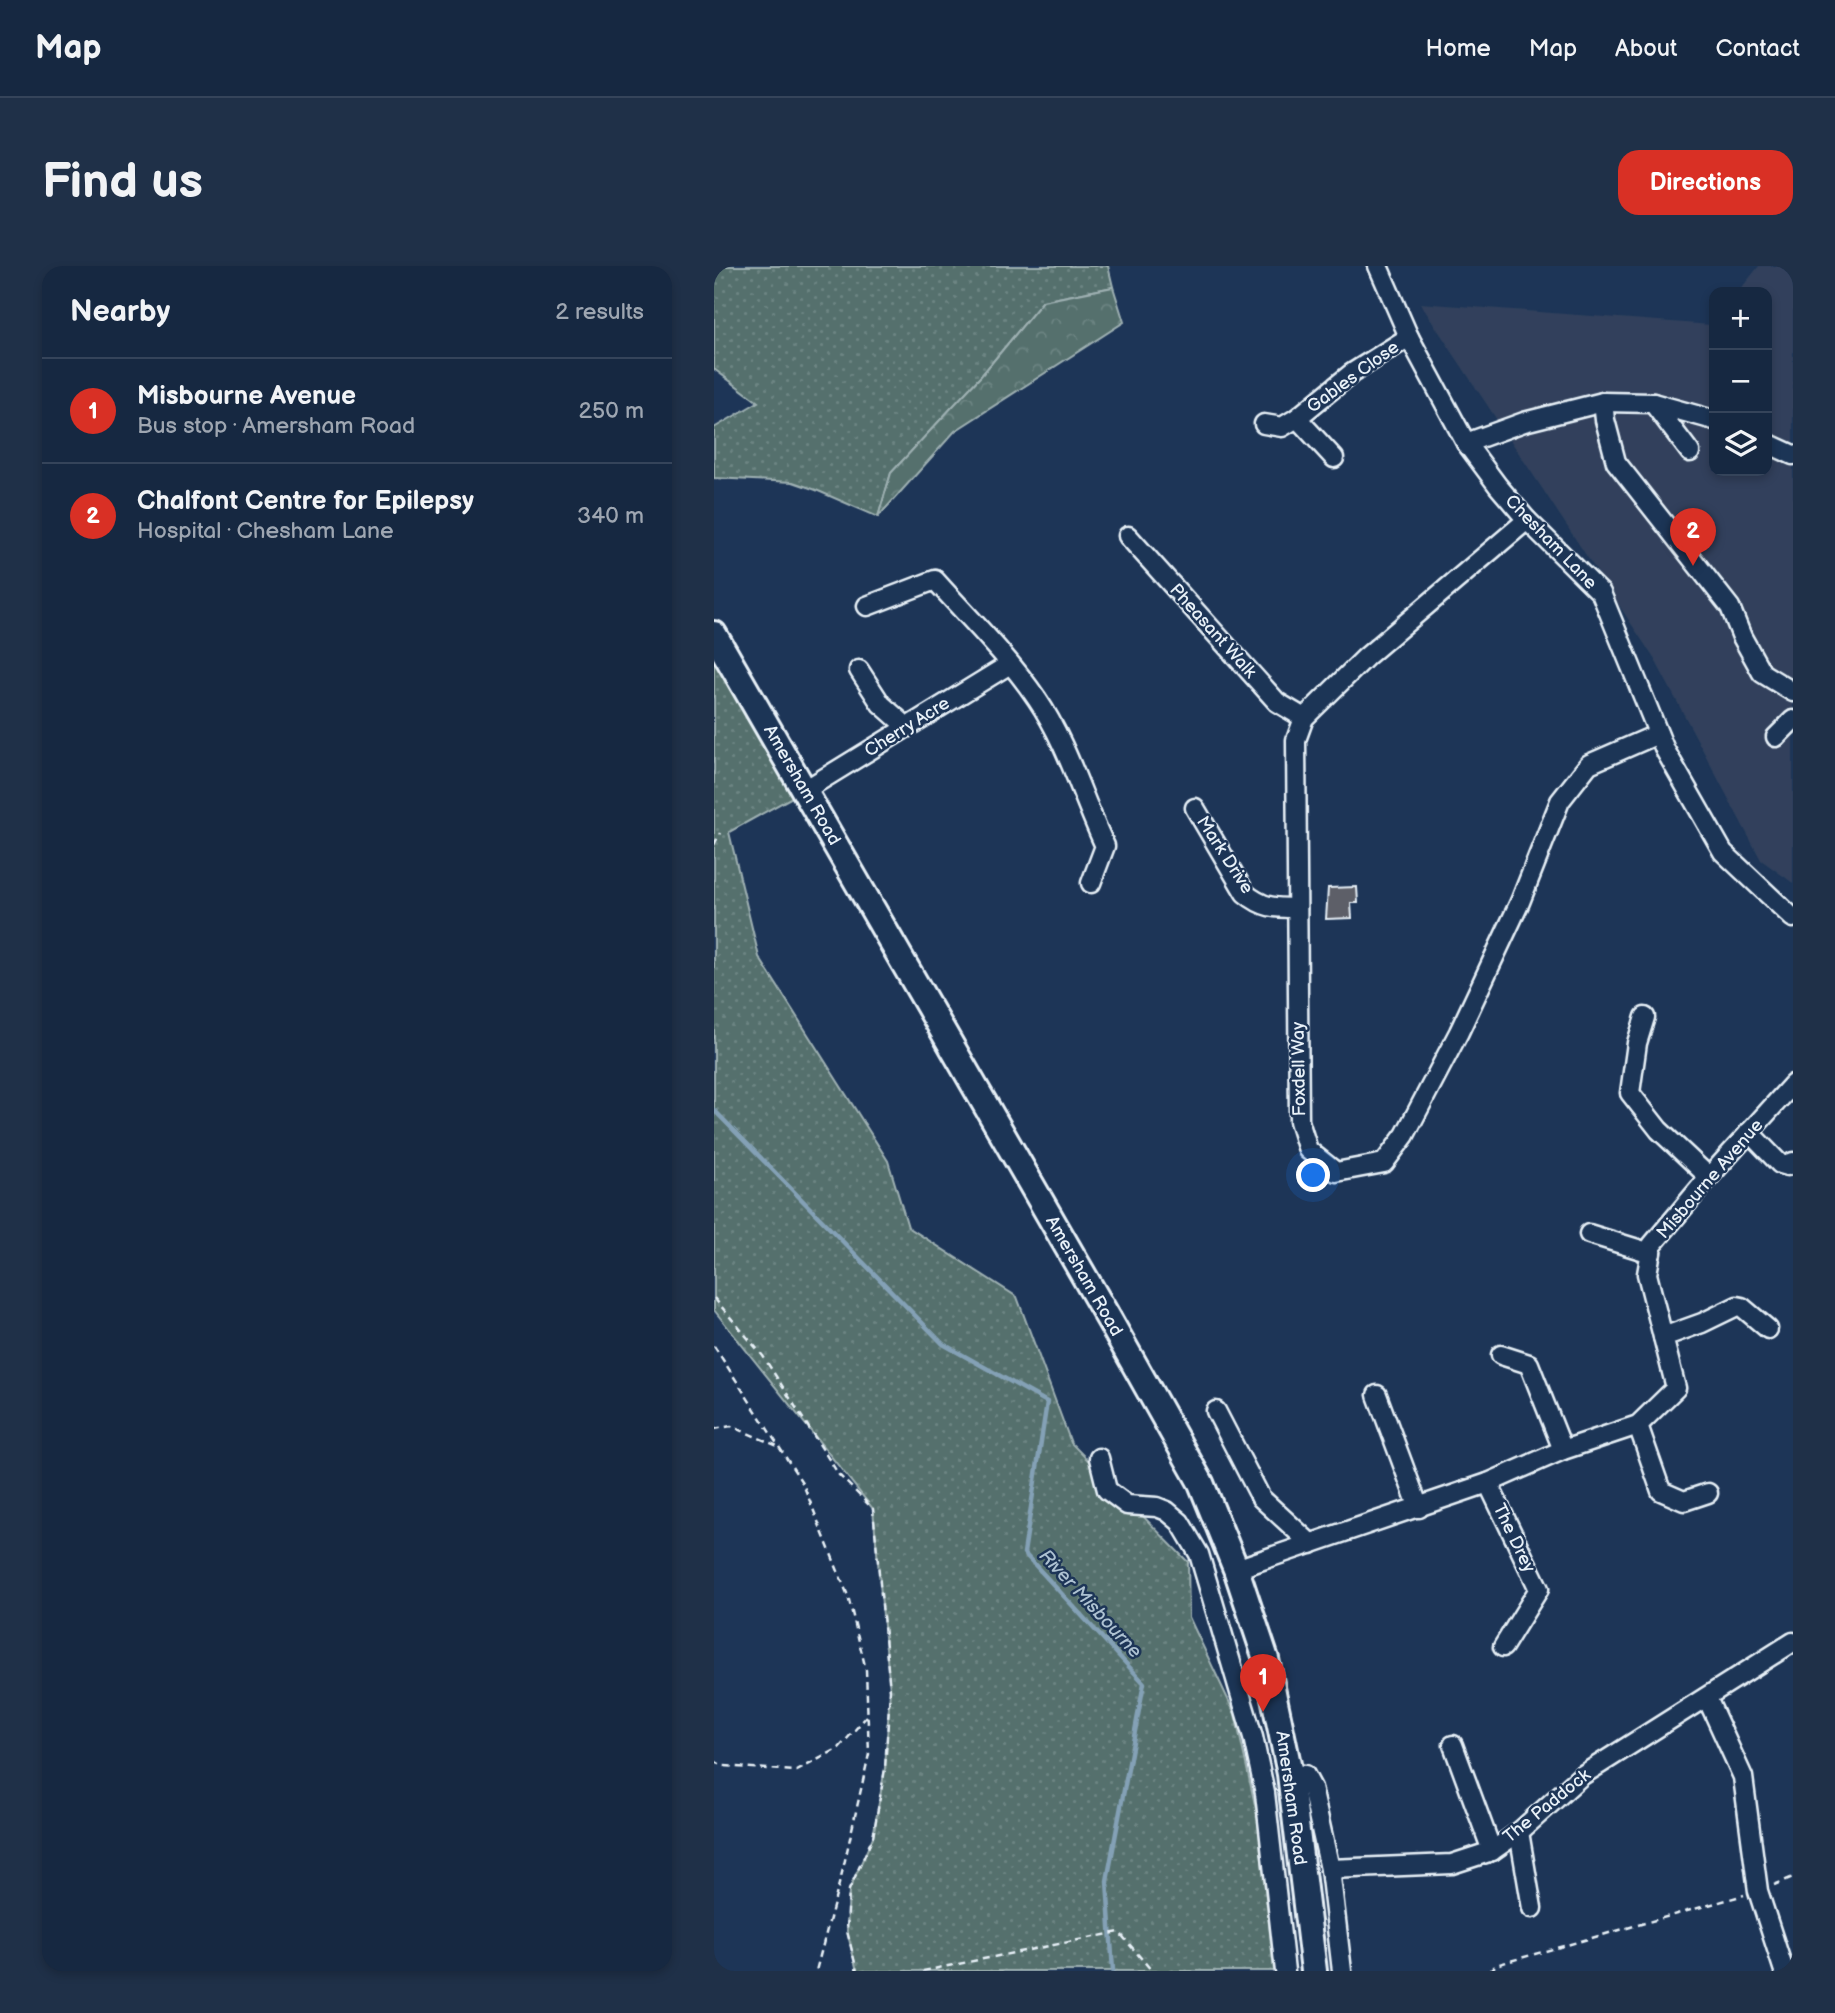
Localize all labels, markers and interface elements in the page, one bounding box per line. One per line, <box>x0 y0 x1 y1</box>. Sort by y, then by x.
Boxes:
text: Map <box>35 28 101 68</box>
text: Home <box>1426 34 1491 63</box>
text: Map <box>1529 34 1577 63</box>
text: About <box>1615 34 1677 63</box>
text: Contact <box>1715 34 1800 63</box>
button: Directions <box>1618 150 1793 215</box>
text: Find us <box>42 153 203 212</box>
map controls <box>1709 287 1772 476</box>
button: + <box>1709 287 1772 350</box>
text: Nearby <box>70 294 170 330</box>
text: 2 results <box>555 298 644 326</box>
street label: Gables Close <box>1303 336 1403 417</box>
button: − <box>1709 350 1772 413</box>
text: Misbourne Avenue <box>137 381 356 412</box>
text: 1 <box>88 397 98 425</box>
text: 250 m <box>578 397 644 425</box>
text: Bus stop · Amersham Road <box>137 412 415 440</box>
button: layers <box>1709 413 1772 476</box>
text: Chalfont Centre for Epilepsy <box>137 486 474 517</box>
street label: Chesham Lane <box>1501 490 1602 594</box>
text: 2 <box>86 502 100 530</box>
text: 340 m <box>577 502 644 530</box>
pin: 2 <box>1670 508 1716 566</box>
text: Hospital · Chesham Lane <box>137 517 394 545</box>
street label: Pheasant Walk <box>1165 580 1261 683</box>
street label: Cherry Acre <box>861 692 954 761</box>
street label: Amersham Road <box>759 721 845 849</box>
street label: Mark Drive <box>1192 812 1258 898</box>
street label: Foxdell Way <box>1288 1021 1310 1116</box>
street label: Misbourne Avenue <box>1652 1115 1768 1243</box>
your location <box>1296 1158 1330 1192</box>
street label: Amersham Road <box>1041 1212 1127 1340</box>
street label: The Drey <box>1488 1500 1540 1577</box>
water label: River Misbourne <box>1034 1545 1146 1663</box>
pin: 1 <box>1240 1654 1286 1712</box>
street label: Amersham Road <box>1271 1730 1311 1866</box>
street label: The Paddock <box>1499 1764 1595 1847</box>

